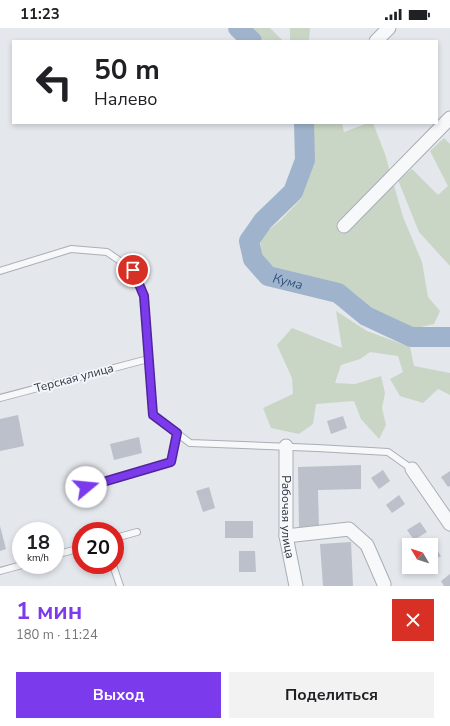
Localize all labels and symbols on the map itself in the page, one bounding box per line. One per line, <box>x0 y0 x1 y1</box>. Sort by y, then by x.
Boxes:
pin <box>116 253 150 287</box>
water label: Кума <box>271 269 305 294</box>
street label: Терская улица <box>33 360 115 396</box>
position arrow <box>65 466 107 508</box>
street label: Рабочая улица <box>278 475 298 560</box>
speed limit sign: 20 <box>72 522 124 574</box>
north arrow <box>402 538 438 574</box>

